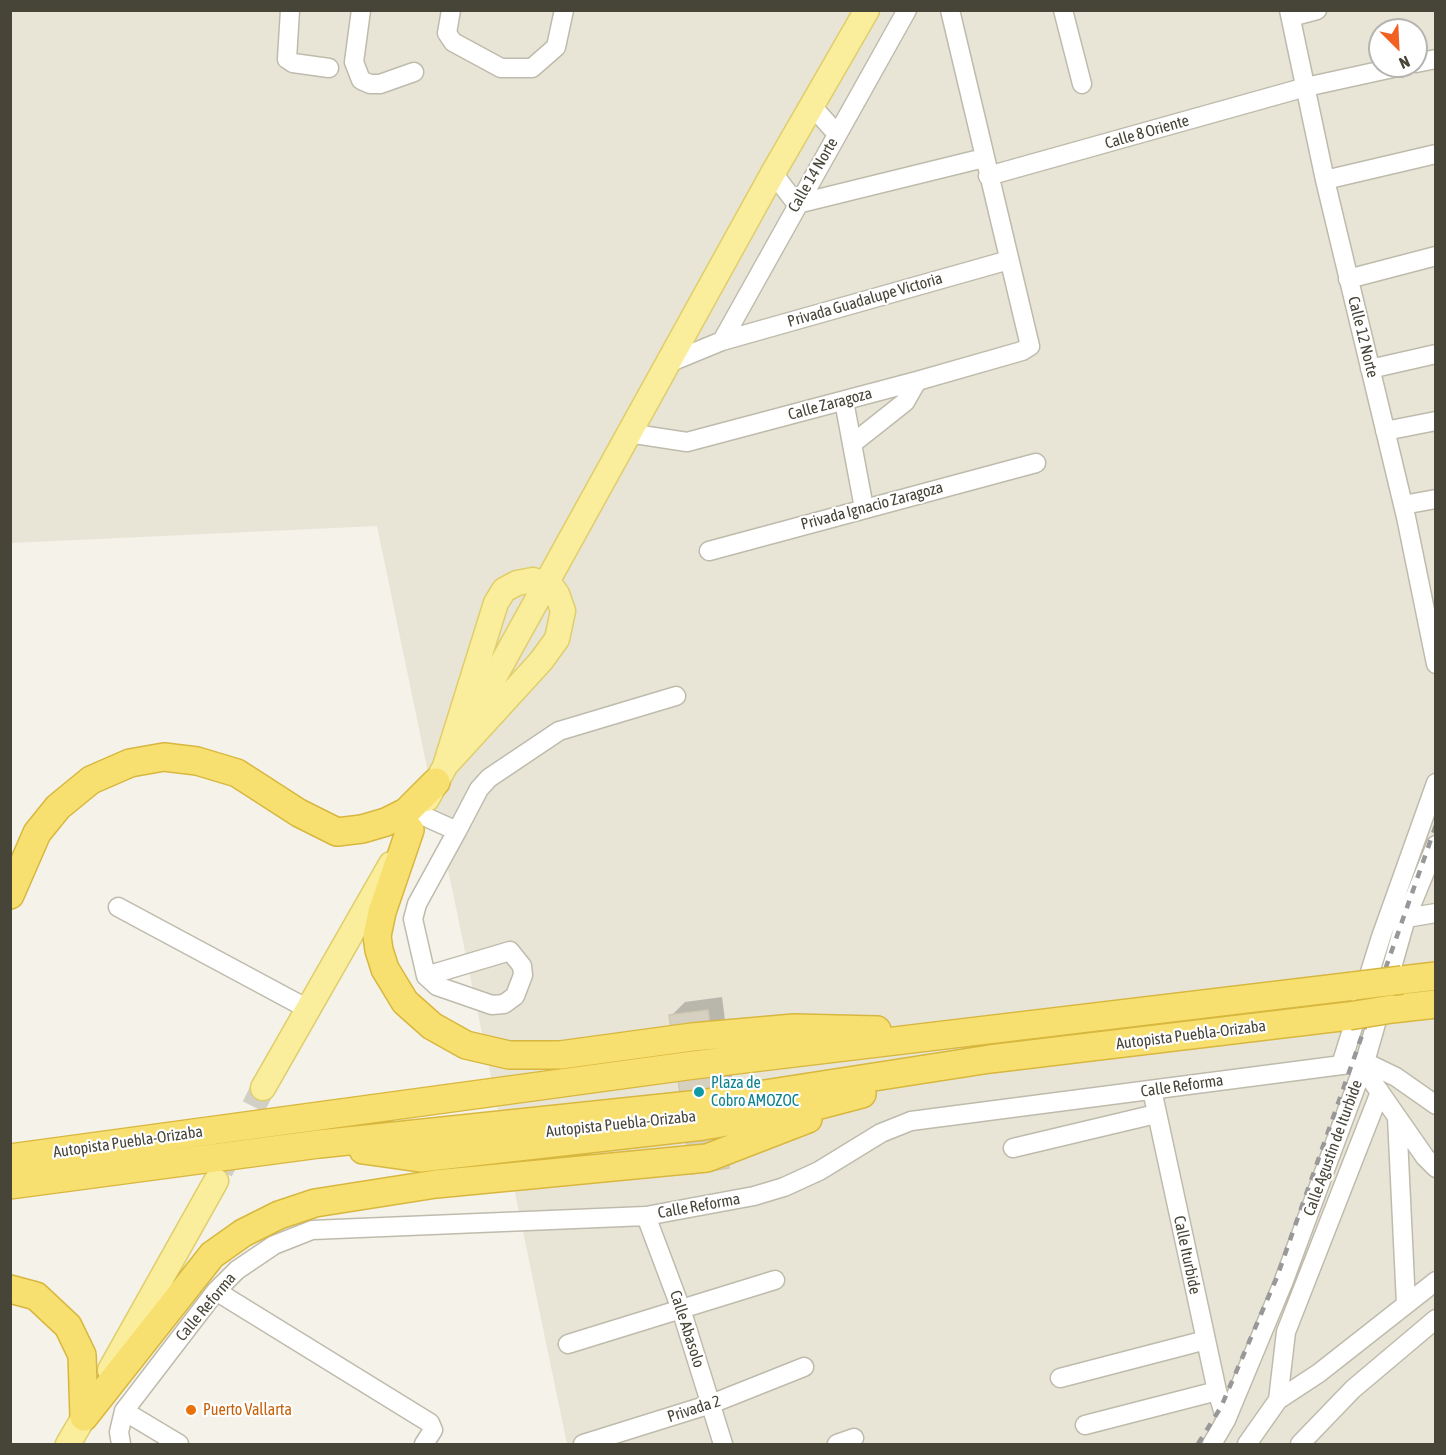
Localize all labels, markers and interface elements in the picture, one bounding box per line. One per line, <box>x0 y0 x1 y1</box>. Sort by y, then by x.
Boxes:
north arrow <box>1368 18 1428 78</box>
text: N <box>1397 52 1412 73</box>
street label: Calle 8 Oriente <box>1103 111 1191 153</box>
street label: Calle 14 Norte <box>784 134 842 216</box>
street label: Privada Guadalupe Victoria <box>785 269 945 331</box>
street label: Calle 12 Norte <box>1344 294 1382 380</box>
street label: Calle Zaragoza <box>786 384 874 424</box>
street label: Privada Ignacio Zaragoza <box>799 478 945 534</box>
street label: Autopista Puebla-Orizaba <box>1115 1016 1267 1054</box>
street label: Calle Reforma <box>1139 1071 1225 1101</box>
place label: Plaza de Cobro AMOZOC <box>711 1073 799 1111</box>
street label: Calle Agustín de Iturbide <box>1300 1078 1366 1218</box>
marker: Plaza de Cobro AMOZOC <box>692 1085 706 1099</box>
street label: Autopista Puebla-Orizaba <box>545 1107 697 1141</box>
street label: Autopista Puebla-Orizaba <box>52 1122 204 1162</box>
street label: Calle Reforma <box>656 1189 742 1223</box>
street label: Calle Iturbide <box>1169 1214 1205 1296</box>
street label: Calle Reforma <box>172 1269 240 1345</box>
street label: Calle Abasolo <box>666 1288 708 1370</box>
street label: Privada 2 <box>665 1391 723 1427</box>
place label: Puerto Vallarta <box>203 1400 292 1420</box>
marker: Puerto Vallarta <box>184 1403 198 1417</box>

